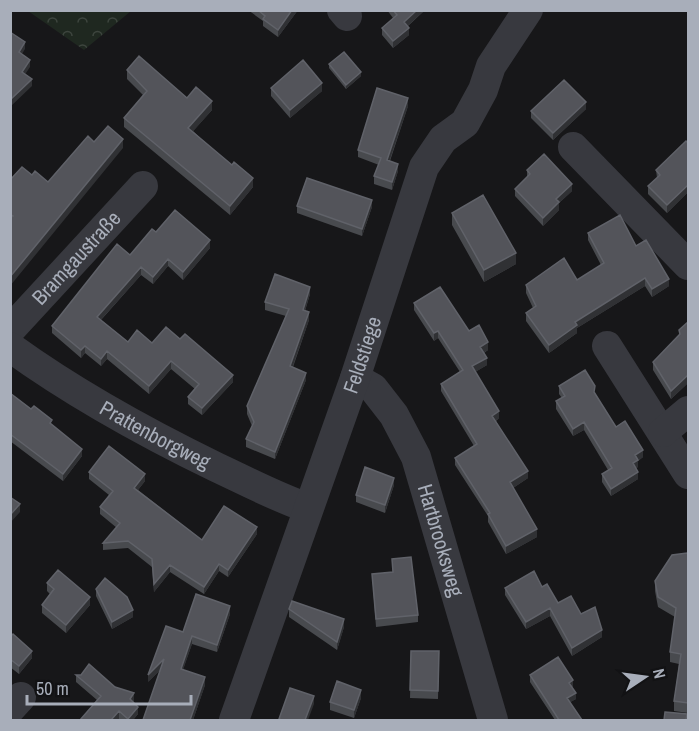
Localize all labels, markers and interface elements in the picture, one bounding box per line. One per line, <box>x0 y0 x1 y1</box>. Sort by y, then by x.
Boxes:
street label: Bramgaustraße <box>25 204 127 311</box>
street label: Feldstiege <box>336 312 388 397</box>
street label: Prattenborgweg <box>95 393 216 476</box>
street label: Hartbrooksweg <box>411 480 471 600</box>
north arrow <box>615 647 675 707</box>
text: N <box>648 667 671 681</box>
scale bar <box>27 668 190 706</box>
text: 50 m <box>36 676 69 701</box>

